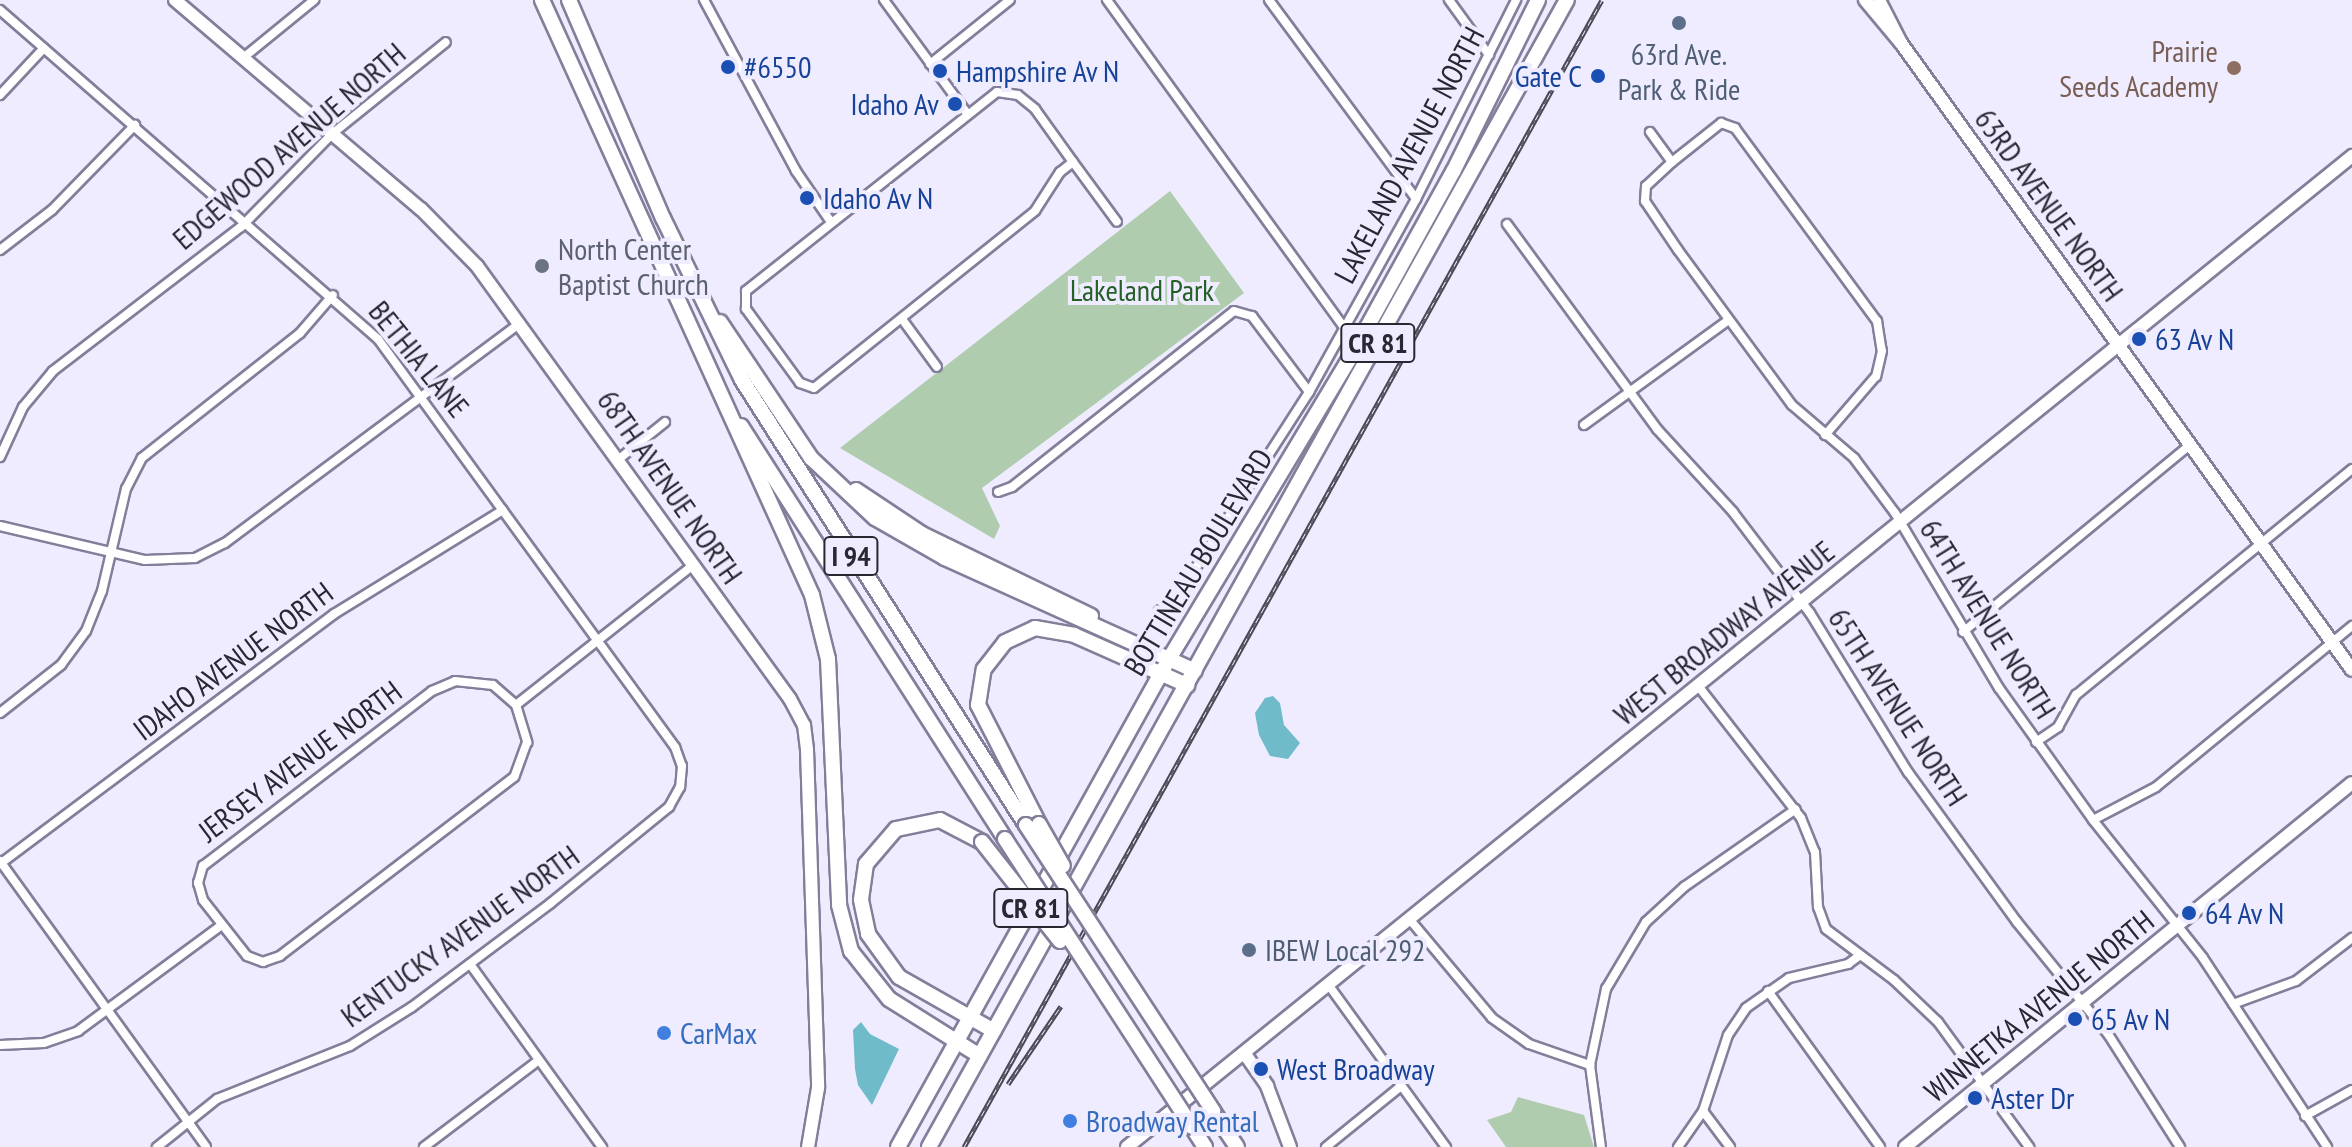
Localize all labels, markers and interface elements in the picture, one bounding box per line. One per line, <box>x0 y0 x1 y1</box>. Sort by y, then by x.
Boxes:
marker: 63rd Ave. Park & Ride <box>1670 14 1688 32</box>
street label: LAKELAND AVENUE NORTH <box>1326 21 1492 289</box>
place label: Prairie Seeds Academy <box>2058 33 2218 104</box>
street label: EDGEWOOD AVENUE NORTH <box>165 35 413 257</box>
place label: 63rd Ave. Park & Ride <box>1617 36 1741 106</box>
place label: #6550 <box>744 49 811 85</box>
place label: Hampshire Av N <box>956 53 1121 89</box>
marker: #6550 <box>719 58 737 76</box>
place label: Gate C <box>1515 58 1582 94</box>
marker: Prairie Seeds Academy <box>2225 59 2243 77</box>
marker: Hampshire Av N <box>931 62 949 80</box>
marker: Gate C <box>1589 67 1607 85</box>
place label: Idaho Av <box>850 86 939 122</box>
marker: Idaho Av <box>946 95 964 113</box>
street label: 63RD AVENUE NORTH <box>1967 102 2131 308</box>
place label: Idaho Av N <box>823 180 935 216</box>
marker: Idaho Av N <box>798 189 816 207</box>
place label: North Center Baptist Church <box>558 231 709 302</box>
marker: North Center Baptist Church <box>533 257 551 275</box>
park label: Lakeland Park <box>1070 272 1214 308</box>
street label: BETHIA LANE <box>361 293 477 425</box>
road number: CR 81 <box>1340 319 1416 367</box>
place label: 63 Av N <box>2155 321 2236 357</box>
marker: 63 Av N <box>2130 330 2148 348</box>
street label: 68TH AVENUE NORTH <box>590 383 750 591</box>
street label: BOTTINEAU BOULEVARD <box>1116 442 1280 682</box>
street label: 64TH AVENUE NORTH <box>1912 512 2064 726</box>
road number: I 94 <box>823 532 879 580</box>
street label: WEST BROADWAY AVENUE <box>1606 533 1842 733</box>
street label: IDAHO AVENUE NORTH <box>126 574 340 748</box>
street label: 65TH AVENUE NORTH <box>1821 601 1975 813</box>
street label: JERSEY AVENUE NORTH <box>191 673 409 849</box>
street label: KENTUCKY AVENUE NORTH <box>334 837 586 1035</box>
road number: CR 81 <box>993 884 1069 932</box>
place label: 64 Av N <box>2205 895 2286 931</box>
street label: WINNETKA AVENUE NORTH <box>1916 902 2162 1110</box>
marker: 64 Av N <box>2180 904 2198 922</box>
place label: IBEW Local 292 <box>1265 932 1426 968</box>
marker: IBEW Local 292 <box>1240 941 1258 959</box>
place label: 65 Av N <box>2091 1001 2172 1037</box>
marker: 65 Av N <box>2066 1010 2084 1028</box>
place label: CarMax <box>680 1015 757 1051</box>
marker: CarMax <box>655 1024 673 1042</box>
place label: West Broadway <box>1277 1051 1434 1087</box>
marker: West Broadway <box>1252 1060 1270 1078</box>
place label: Aster Dr <box>1991 1080 2074 1116</box>
marker: Aster Dr <box>1966 1089 1984 1107</box>
place label: Broadway Rental <box>1086 1103 1260 1139</box>
marker: Broadway Rental <box>1061 1112 1079 1130</box>

